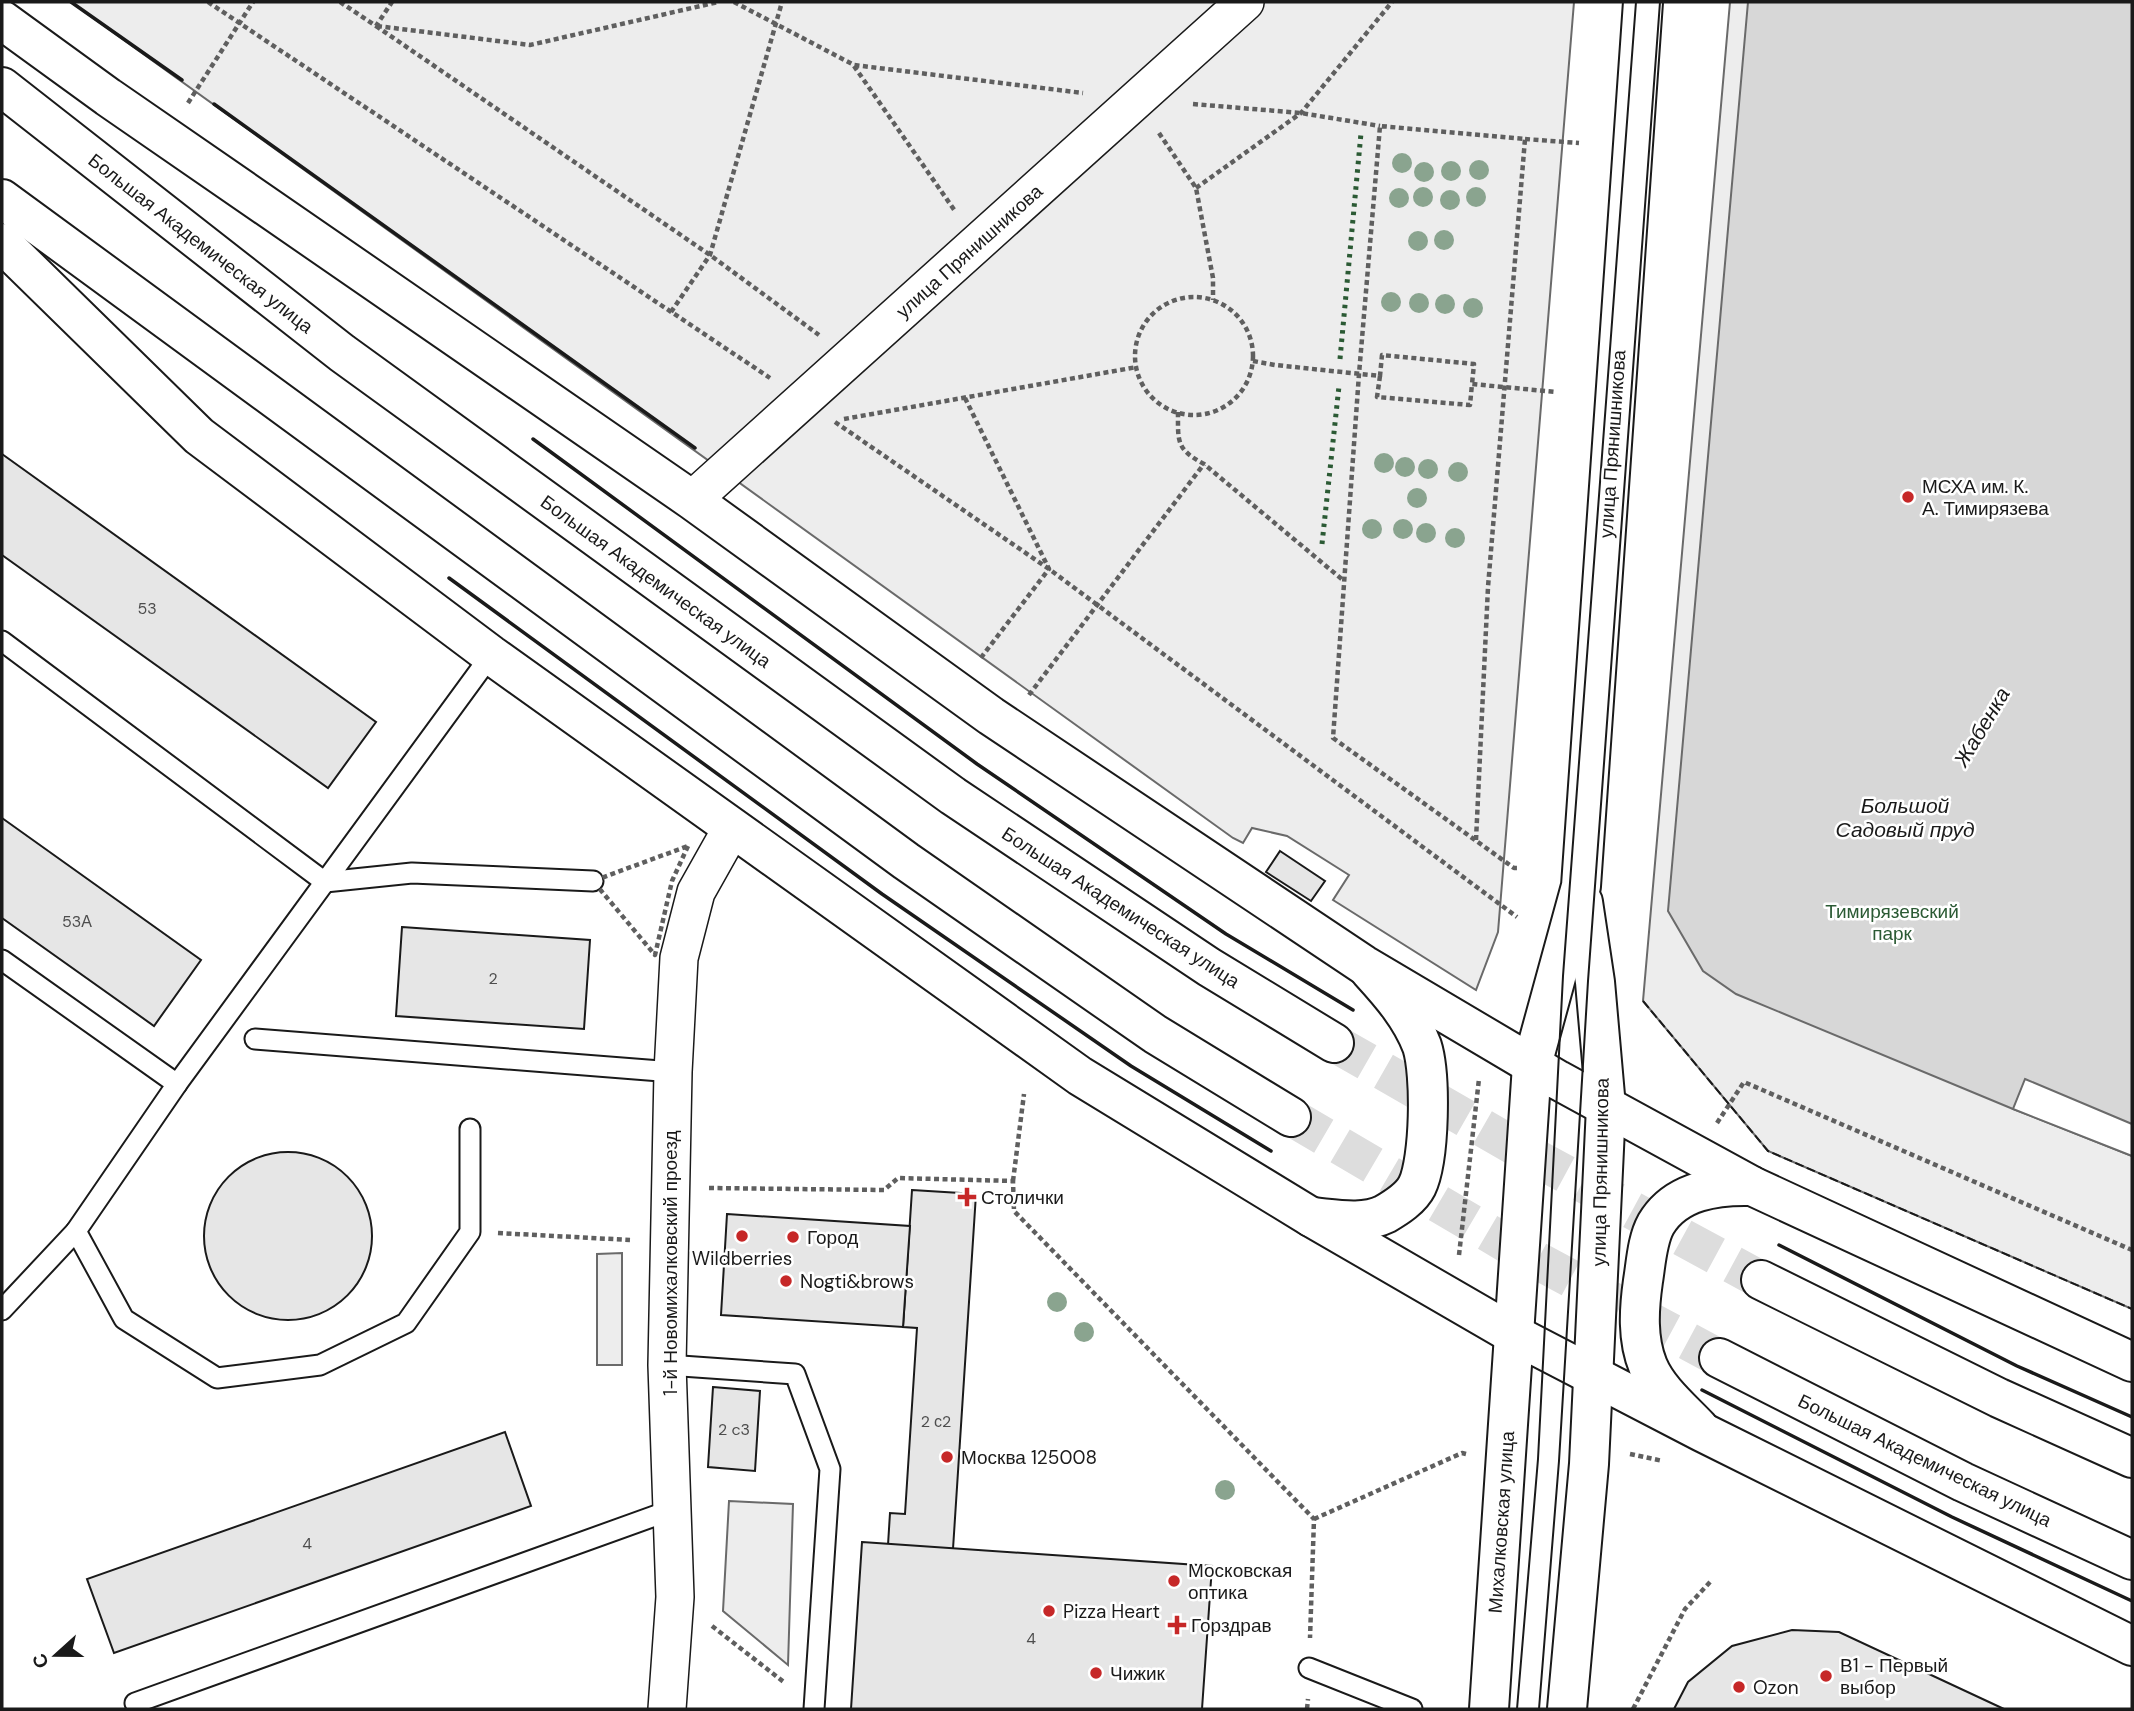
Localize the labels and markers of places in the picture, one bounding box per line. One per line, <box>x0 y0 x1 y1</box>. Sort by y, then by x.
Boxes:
place label: МСХА им. К. А. Тимирязева <box>1922 474 2049 521</box>
marker: МСХА им. К. А. Тимирязева <box>1900 489 1916 505</box>
place label: Столички <box>981 1185 1064 1210</box>
marker: Столички <box>959 1189 975 1205</box>
place label: Город <box>807 1225 858 1250</box>
marker: Wildberries <box>734 1228 750 1244</box>
marker: Город <box>785 1229 801 1245</box>
place label: Wildberries <box>692 1246 792 1271</box>
place label: Nogti&brows <box>800 1269 914 1294</box>
marker: Nogti&brows <box>778 1273 794 1289</box>
place label: Москва 125008 <box>961 1445 1097 1470</box>
marker: Москва 125008 <box>939 1449 955 1465</box>
place label: Московская оптика <box>1188 1558 1292 1605</box>
marker: Московская оптика <box>1166 1573 1182 1589</box>
place label: Pizza Heart <box>1063 1599 1160 1624</box>
marker: Pizza Heart <box>1041 1603 1057 1619</box>
place label: Горздрав <box>1191 1613 1272 1638</box>
marker: Горздрав <box>1169 1617 1185 1633</box>
place label: В1 - Первый выбор <box>1840 1653 1948 1700</box>
place label: Чижик <box>1110 1661 1166 1686</box>
marker: Чижик <box>1088 1665 1104 1681</box>
marker: В1 - Первый выбор <box>1818 1668 1834 1684</box>
place label: Ozon <box>1753 1675 1799 1700</box>
marker: Ozon <box>1731 1679 1747 1695</box>

